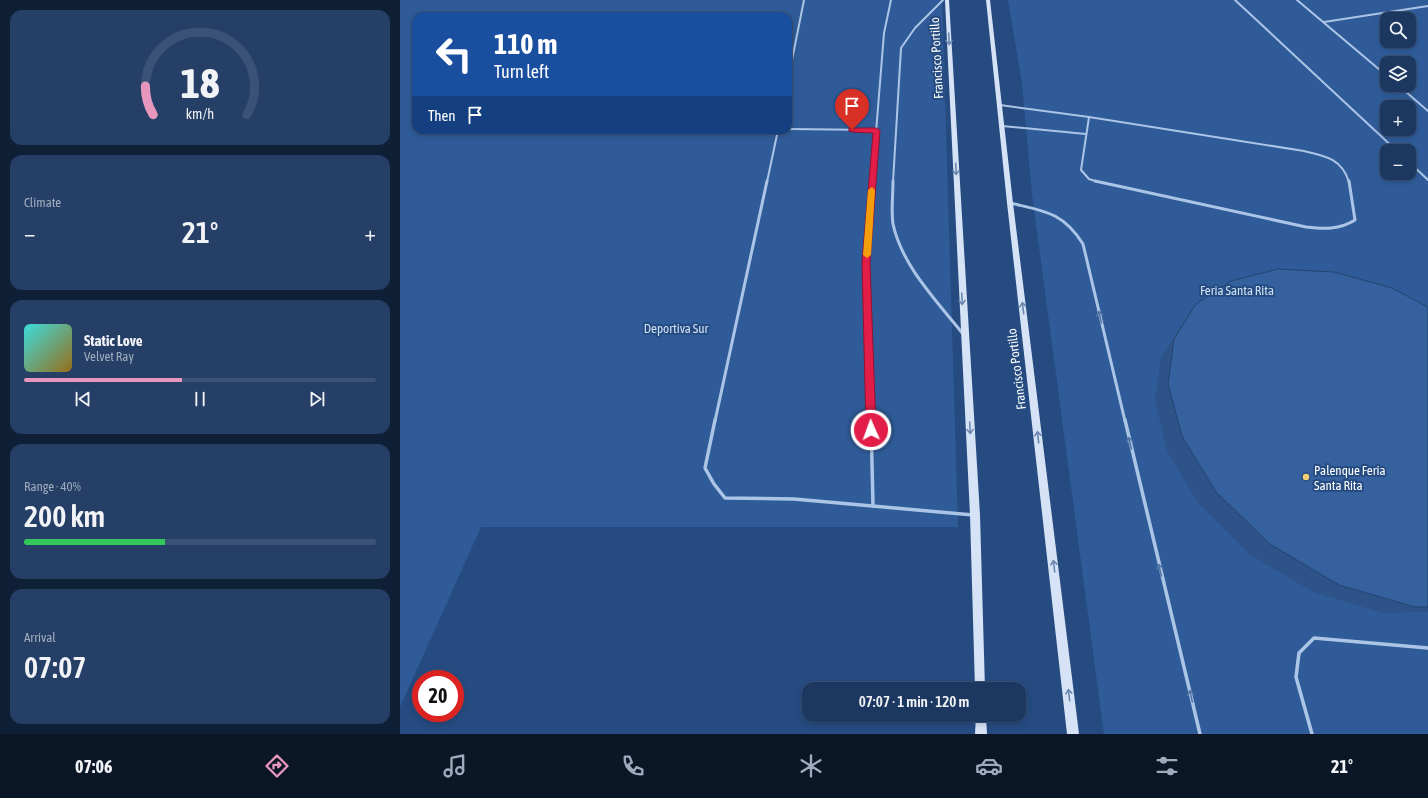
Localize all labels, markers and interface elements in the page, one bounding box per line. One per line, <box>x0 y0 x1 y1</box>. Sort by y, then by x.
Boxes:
map controls <box>1380 12 1416 180</box>
button: search <box>1380 12 1416 48</box>
street label: Francisco Portillo <box>927 17 946 99</box>
icon: left <box>428 28 480 80</box>
text: 110 m <box>494 28 557 60</box>
one-way arrow <box>945 32 953 45</box>
button: layers <box>1380 56 1416 92</box>
text: 18 <box>180 59 220 107</box>
text: Turn left <box>494 61 549 82</box>
pin <box>835 89 869 130</box>
icon: arrive <box>841 95 863 117</box>
button: + <box>1380 100 1416 136</box>
icon: arrive <box>464 104 486 126</box>
text: km/h <box>186 106 214 122</box>
text: Then <box>428 107 456 124</box>
button: − <box>1380 144 1416 180</box>
one-way arrow <box>952 162 959 175</box>
text: Climate <box>24 195 61 210</box>
text: 21° <box>182 215 218 249</box>
text: − <box>24 220 35 246</box>
text: + <box>365 220 376 246</box>
park label: Feria Santa Rita <box>1200 283 1274 298</box>
one-way arrow <box>959 292 966 305</box>
one-way arrow <box>1019 302 1027 315</box>
one-way arrow <box>1096 311 1104 324</box>
park label: Deportiva Sur <box>644 321 708 336</box>
street label: Francisco Portillo <box>1004 328 1029 410</box>
text: Static Love <box>84 332 143 349</box>
text: Velvet Ray <box>84 349 134 364</box>
icon: previous <box>72 388 94 410</box>
icon: pause <box>189 388 211 410</box>
icon: next <box>306 388 328 410</box>
position arrow <box>850 409 892 451</box>
one-way arrow <box>966 421 973 434</box>
one-way arrow <box>1035 431 1042 444</box>
one-way arrow <box>1126 437 1133 450</box>
place label: Palenque Feria Santa Rita <box>1314 463 1386 493</box>
marker: Palenque Feria Santa Rita <box>1301 472 1311 482</box>
text: Range · 40% <box>24 479 81 494</box>
text: 200 km <box>24 499 105 533</box>
one-way arrow <box>1050 560 1057 573</box>
one-way arrow <box>1156 563 1164 576</box>
text: Arrival <box>24 630 56 645</box>
text: 07:07 <box>24 650 86 684</box>
speed limit sign: 20 <box>412 670 464 722</box>
one-way arrow <box>1065 689 1073 702</box>
one-way arrow <box>1186 690 1194 703</box>
text: 07:07 · 1 min · 120 m <box>859 693 969 710</box>
icon: directions <box>263 752 291 780</box>
icon: music <box>441 752 469 780</box>
icon: phone <box>619 752 647 780</box>
icon: climate <box>797 752 825 780</box>
icon: car <box>975 752 1003 780</box>
icon: filters <box>1153 752 1181 780</box>
text: 07:06 <box>75 756 112 777</box>
text: 21° <box>1331 756 1353 777</box>

